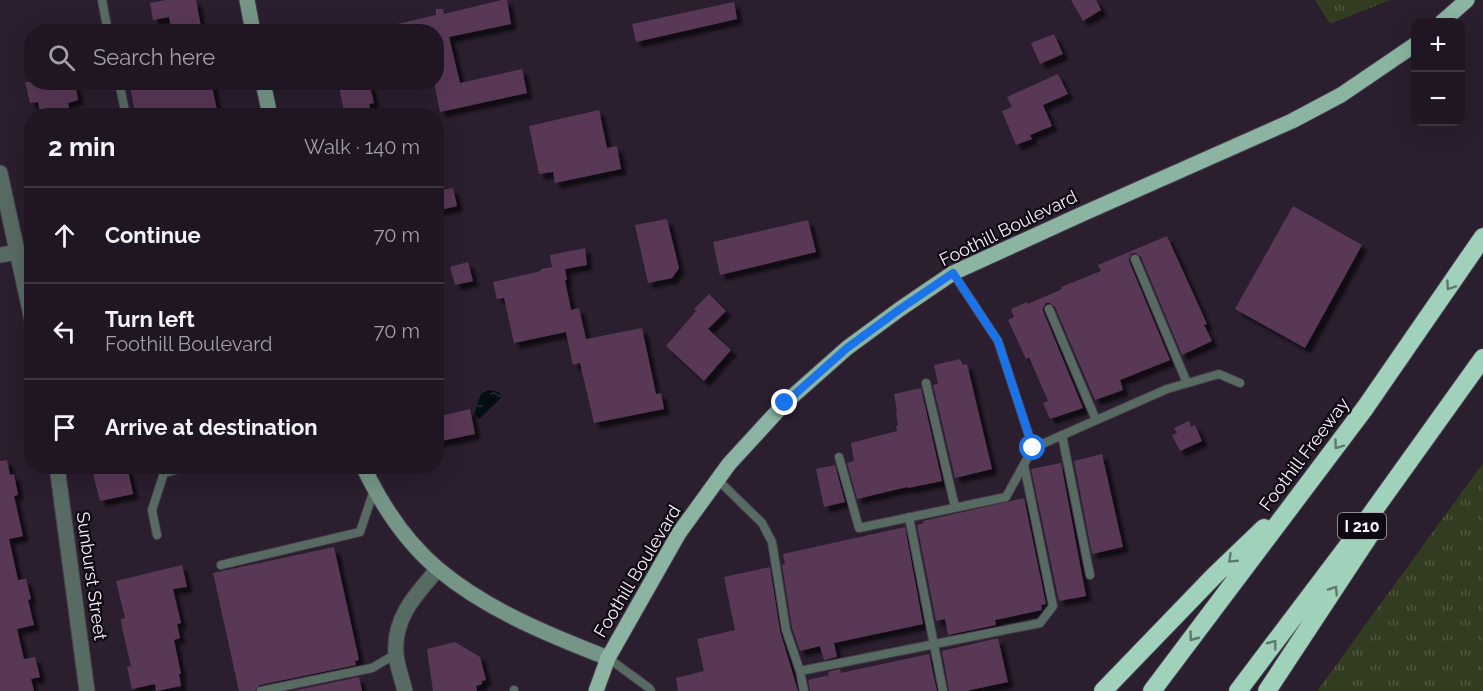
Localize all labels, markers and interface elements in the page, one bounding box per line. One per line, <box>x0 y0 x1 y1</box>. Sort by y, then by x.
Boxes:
map controls <box>1411 18 1465 126</box>
button: + <box>1411 18 1465 72</box>
search box <box>24 24 444 90</box>
icon: search <box>45 41 78 74</box>
text: Search here <box>93 44 215 70</box>
button: − <box>1411 72 1465 126</box>
text: 2 min <box>48 132 115 162</box>
text: Walk · 140 m <box>304 135 420 159</box>
street label: Foothill Boulevard <box>936 186 1080 270</box>
icon: ahead <box>48 219 81 252</box>
text: Continue <box>105 222 201 248</box>
text: 70 m <box>374 223 420 247</box>
one-way arrow <box>1446 279 1457 290</box>
text: Turn left <box>105 306 195 332</box>
icon: left <box>48 315 81 348</box>
text: 70 m <box>374 319 420 343</box>
text: Foothill Boulevard <box>105 332 272 356</box>
route end <box>771 389 797 415</box>
street label: Foothill Freeway <box>1255 393 1353 515</box>
icon: arrive <box>48 411 81 444</box>
text: Arrive at destination <box>105 414 318 440</box>
route start <box>1019 434 1045 460</box>
one-way arrow <box>1334 438 1345 449</box>
street label: Foothill Boulevard <box>589 501 685 641</box>
street label: Sunburst Street <box>73 510 111 642</box>
road number: I 210 <box>1338 513 1386 539</box>
one-way arrow <box>1228 552 1239 563</box>
one-way arrow <box>1327 585 1338 596</box>
one-way arrow <box>1190 631 1201 642</box>
one-way arrow <box>1266 640 1277 651</box>

